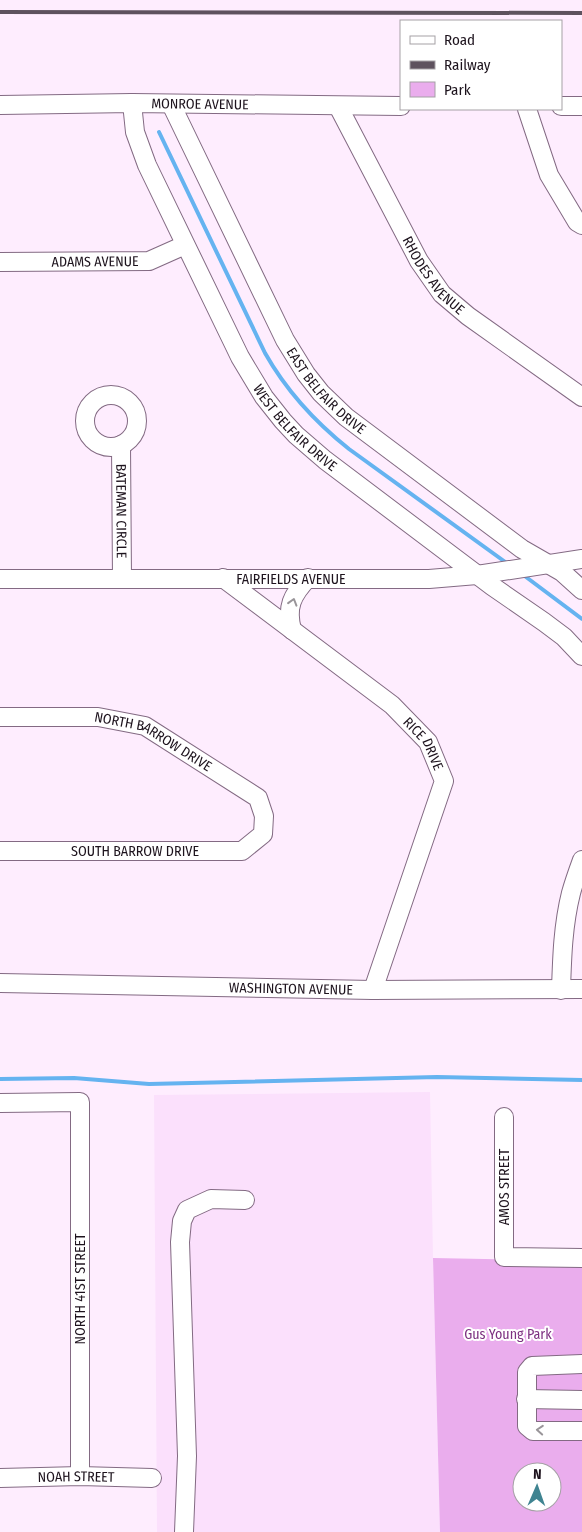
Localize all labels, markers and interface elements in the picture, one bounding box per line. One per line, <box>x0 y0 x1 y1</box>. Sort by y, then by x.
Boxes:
legend <box>400 20 562 110</box>
text: Road <box>444 31 475 49</box>
text: Railway <box>444 56 491 74</box>
text: Park <box>444 81 471 99</box>
street label: MONROE AVENUE <box>151 95 249 113</box>
street label: RHODES AVENUE <box>399 233 468 318</box>
street label: ADAMS AVENUE <box>51 253 139 270</box>
street label: EAST BELFAIR DRIVE <box>283 344 370 438</box>
street label: WEST BELFAIR DRIVE <box>250 381 341 475</box>
street label: BATEMAN CIRCLE <box>113 464 130 559</box>
street label: FAIRFIELDS AVENUE <box>236 571 346 588</box>
one-way arrow <box>287 598 297 607</box>
street label: NORTH BARROW DRIVE <box>93 708 215 775</box>
street label: RICE DRIVE <box>400 713 447 773</box>
street label: SOUTH BARROW DRIVE <box>71 843 199 860</box>
street label: WASHINGTON AVENUE <box>229 979 354 998</box>
street label: AMOS STREET <box>496 1148 513 1225</box>
street label: NORTH 41ST STREET <box>72 1233 89 1345</box>
park label: Gus Young Park <box>464 1326 552 1343</box>
one-way arrow <box>536 1425 544 1436</box>
north arrow <box>512 1462 562 1512</box>
text: N <box>533 1466 542 1483</box>
street label: NOAH STREET <box>37 1467 115 1486</box>

